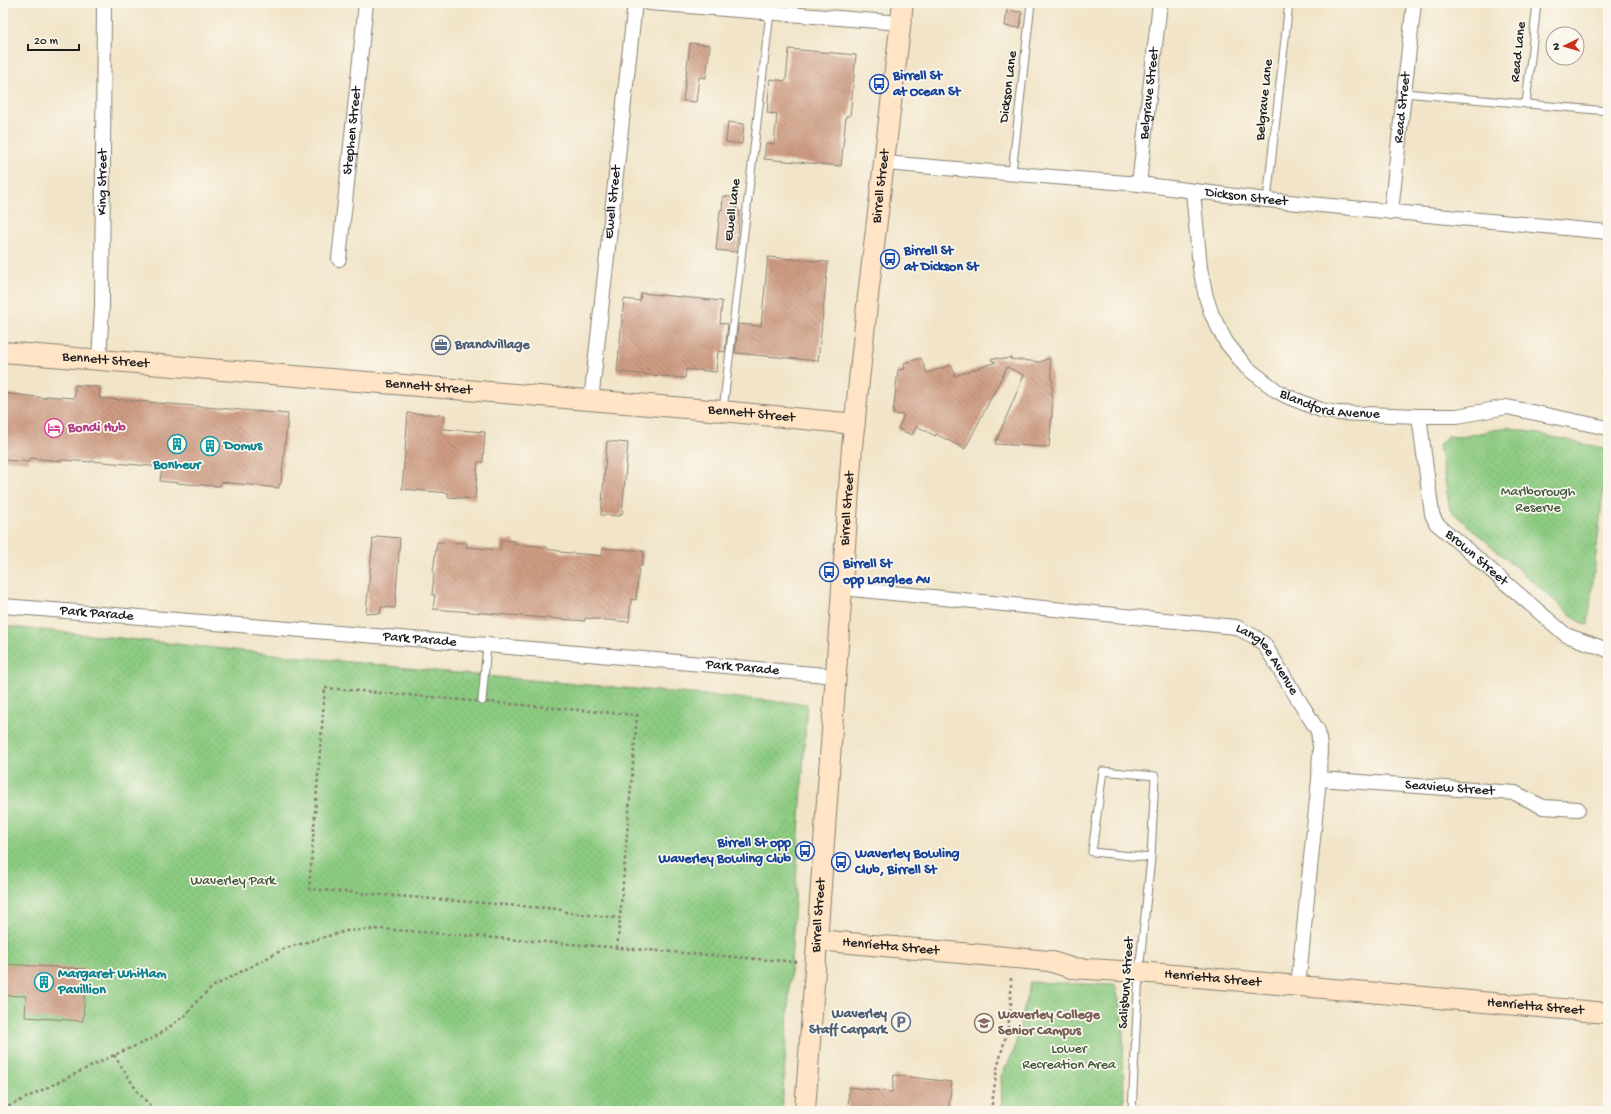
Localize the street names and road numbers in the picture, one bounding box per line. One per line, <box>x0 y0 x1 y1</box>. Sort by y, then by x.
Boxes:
street label: Read Lane <box>1507 20 1531 83</box>
street label: Belgrave Street <box>1136 45 1163 141</box>
street label: Dickson Lane <box>996 49 1022 125</box>
street label: Belgrave Lane <box>1252 58 1278 142</box>
street label: Read Street <box>1390 70 1415 144</box>
street label: Stephen Street <box>339 85 366 176</box>
street label: Birrell Street <box>868 147 894 225</box>
street label: King Street <box>94 148 112 215</box>
street label: Ewell Street <box>600 163 626 240</box>
street label: Ewell Lane <box>721 177 745 242</box>
street label: Dickson Street <box>1203 184 1290 211</box>
street label: Bennett Street <box>61 348 151 373</box>
street label: Bennett Street <box>383 375 474 399</box>
street label: Blandford Avenue <box>1275 385 1381 423</box>
street label: Bennett Street <box>706 401 797 427</box>
street label: Birrell Street <box>836 470 859 547</box>
street label: Brown Street <box>1441 525 1512 590</box>
street label: Park Parade <box>58 602 135 625</box>
street label: Langlee Avenue <box>1233 620 1302 699</box>
street label: Park Parade <box>381 628 458 651</box>
street label: Park Parade <box>704 656 781 679</box>
street label: Seaview Street <box>1404 777 1496 800</box>
street label: Birrell Street <box>808 877 830 954</box>
street label: Henrietta Street <box>842 934 941 960</box>
street label: Salisbury Street <box>1115 935 1139 1029</box>
street label: Henrietta Street <box>1163 966 1263 991</box>
street label: Henrietta Street <box>1486 994 1586 1019</box>

